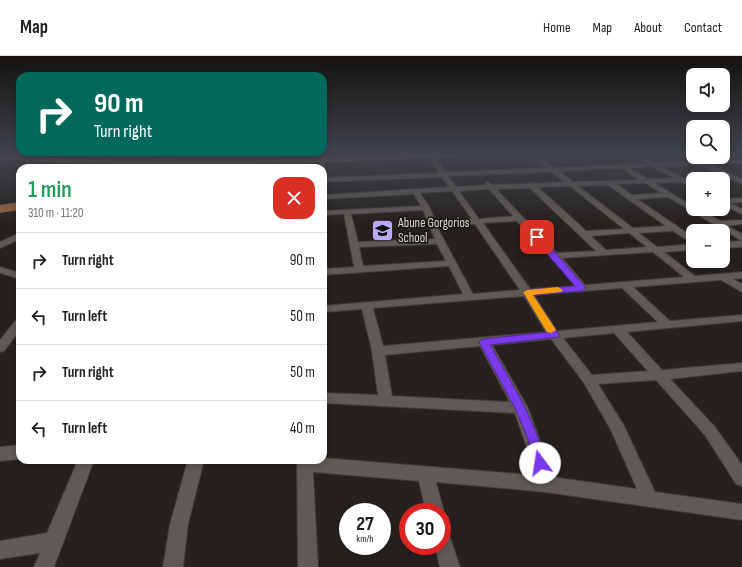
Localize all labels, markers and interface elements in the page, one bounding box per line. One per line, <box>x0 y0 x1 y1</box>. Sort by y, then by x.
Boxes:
text: Map <box>20 16 48 39</box>
text: Home <box>543 19 571 36</box>
text: Map <box>593 19 612 36</box>
text: About <box>634 19 662 36</box>
text: Contact <box>684 19 722 36</box>
map controls <box>686 68 730 268</box>
button: sound <box>686 68 730 112</box>
text: 90 m <box>94 87 144 120</box>
icon: right <box>28 88 80 140</box>
button: search <box>686 120 730 164</box>
text: Turn right <box>94 121 152 142</box>
button: + <box>686 172 730 216</box>
text: 1 min <box>28 175 72 204</box>
button: close <box>273 177 315 219</box>
text: 310 m · 11:20 <box>28 205 84 221</box>
place label: Abune Gorgorios School <box>397 215 470 246</box>
school or university icon: Abune Gorgorios School <box>370 217 396 243</box>
pin <box>520 220 554 254</box>
button: − <box>686 224 730 268</box>
icon: arrive <box>526 226 548 248</box>
icon: right <box>28 250 50 272</box>
text: Turn right <box>62 251 114 270</box>
text: 90 m <box>290 251 315 270</box>
icon: left <box>28 306 50 328</box>
text: Turn left <box>62 307 107 326</box>
text: 50 m <box>290 307 315 326</box>
icon: right <box>28 362 50 384</box>
text: Turn right <box>62 363 114 382</box>
text: 50 m <box>290 363 315 382</box>
icon: left <box>28 418 50 440</box>
text: Turn left <box>62 419 107 438</box>
text: 40 m <box>290 419 315 438</box>
position arrow <box>519 442 561 484</box>
speed limit sign: 30 <box>399 503 451 555</box>
text: 27 <box>356 512 374 536</box>
text: km/h <box>356 533 374 545</box>

